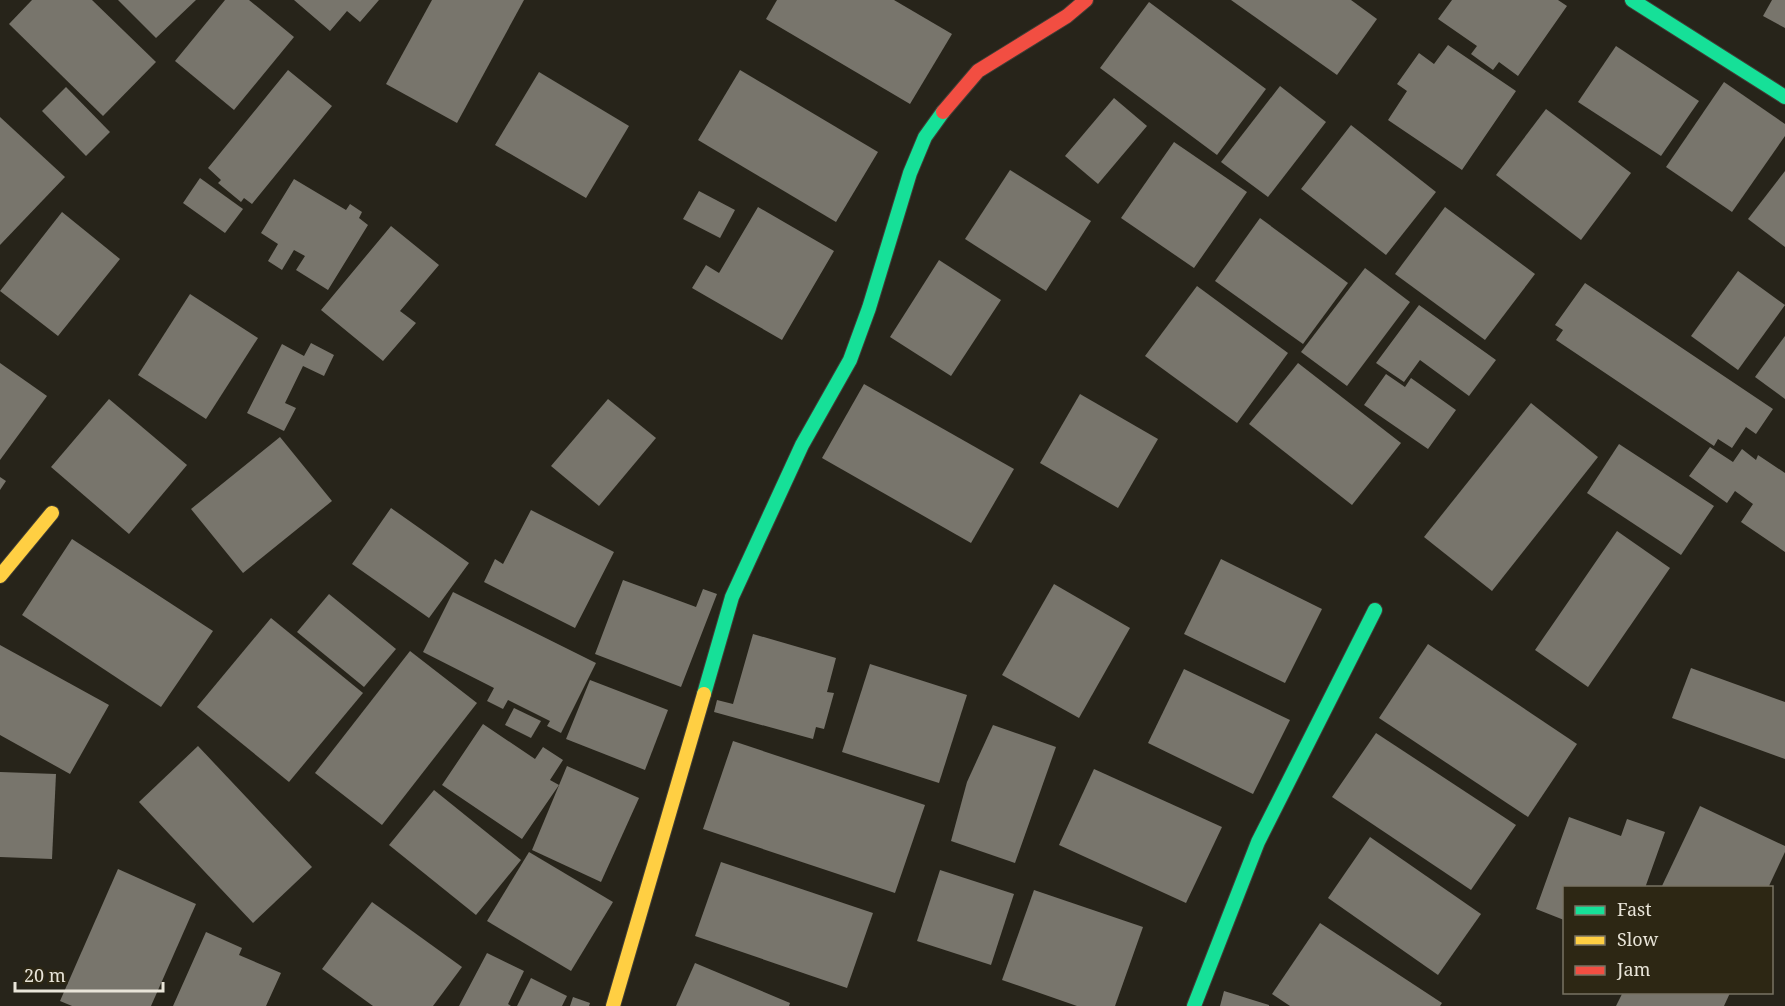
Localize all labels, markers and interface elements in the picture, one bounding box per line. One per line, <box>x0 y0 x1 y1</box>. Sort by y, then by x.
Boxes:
legend <box>1563 886 1773 994</box>
text: Fast <box>1617 897 1652 921</box>
text: Slow <box>1617 927 1659 951</box>
scale bar <box>15 955 164 993</box>
text: Jam <box>1616 957 1651 981</box>
text: 20 m <box>24 963 66 987</box>

